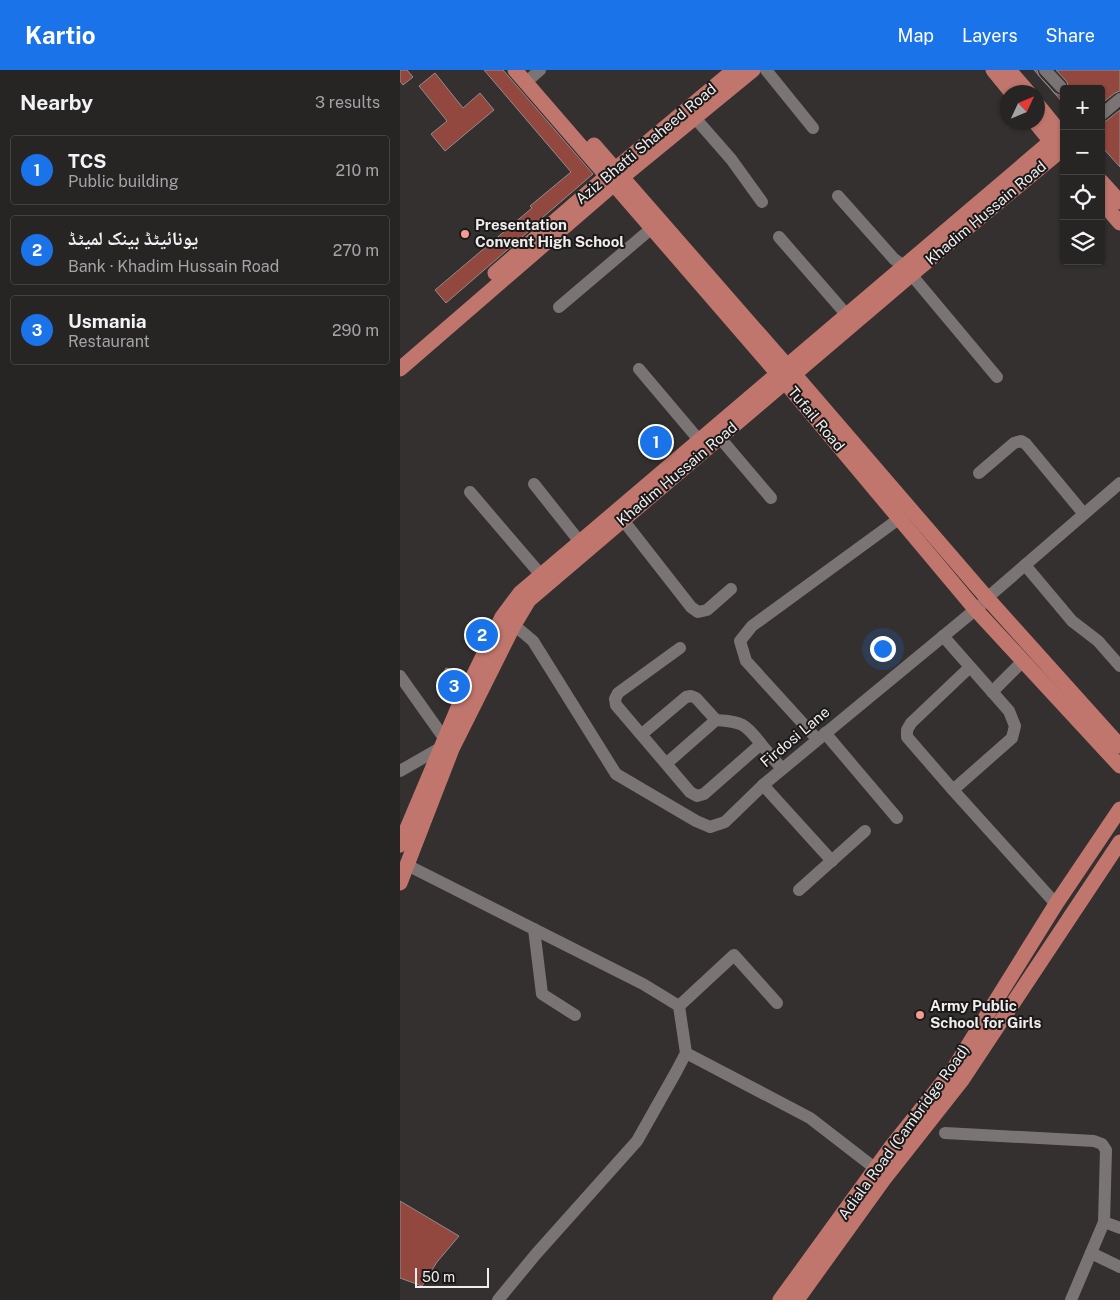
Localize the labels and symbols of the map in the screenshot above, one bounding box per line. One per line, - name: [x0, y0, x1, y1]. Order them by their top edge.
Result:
- street label: Aziz Bhatti Shaheed Road: [572, 80, 719, 207]
- north arrow: [1000, 85, 1045, 130]
- street label: Khadim Hussain Road: [922, 157, 1049, 268]
- place label: Presentation Convent High School: [475, 216, 624, 250]
- marker: Presentation Convent High School: [459, 228, 471, 240]
- street label: Tufail Road: [785, 383, 848, 454]
- street label: Khadim Hussain Road: [613, 418, 740, 529]
- pin: 1: [640, 423, 672, 461]
- pin: 2: [466, 616, 498, 654]
- your location: [870, 636, 896, 662]
- pin: 3: [438, 667, 470, 705]
- street label: Firdosi Lane: [757, 703, 833, 770]
- place label: Army Public School for Girls: [930, 997, 1041, 1031]
- marker: Army Public School for Girls: [914, 1009, 926, 1021]
- street label: Adiala Road (Cambridge Road): [834, 1041, 973, 1222]
- scale bar: [415, 1265, 489, 1288]

